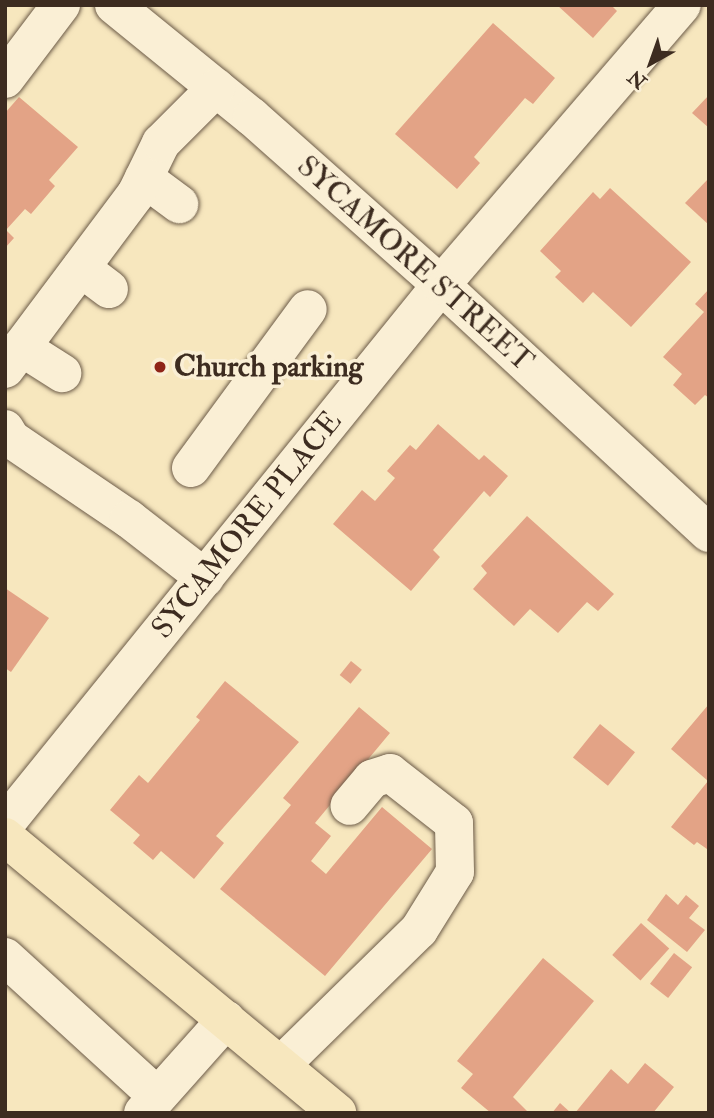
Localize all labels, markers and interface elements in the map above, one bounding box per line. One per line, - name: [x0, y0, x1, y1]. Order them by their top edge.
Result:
- north arrow: [616, 28, 686, 98]
- text: N: [623, 64, 652, 94]
- street label: SYCAMORE STREET: [289, 148, 541, 380]
- place label: Church parking: [174, 349, 363, 385]
- marker: Church parking: [152, 359, 168, 375]
- street label: SYCAMORE PLACE: [144, 404, 350, 646]

